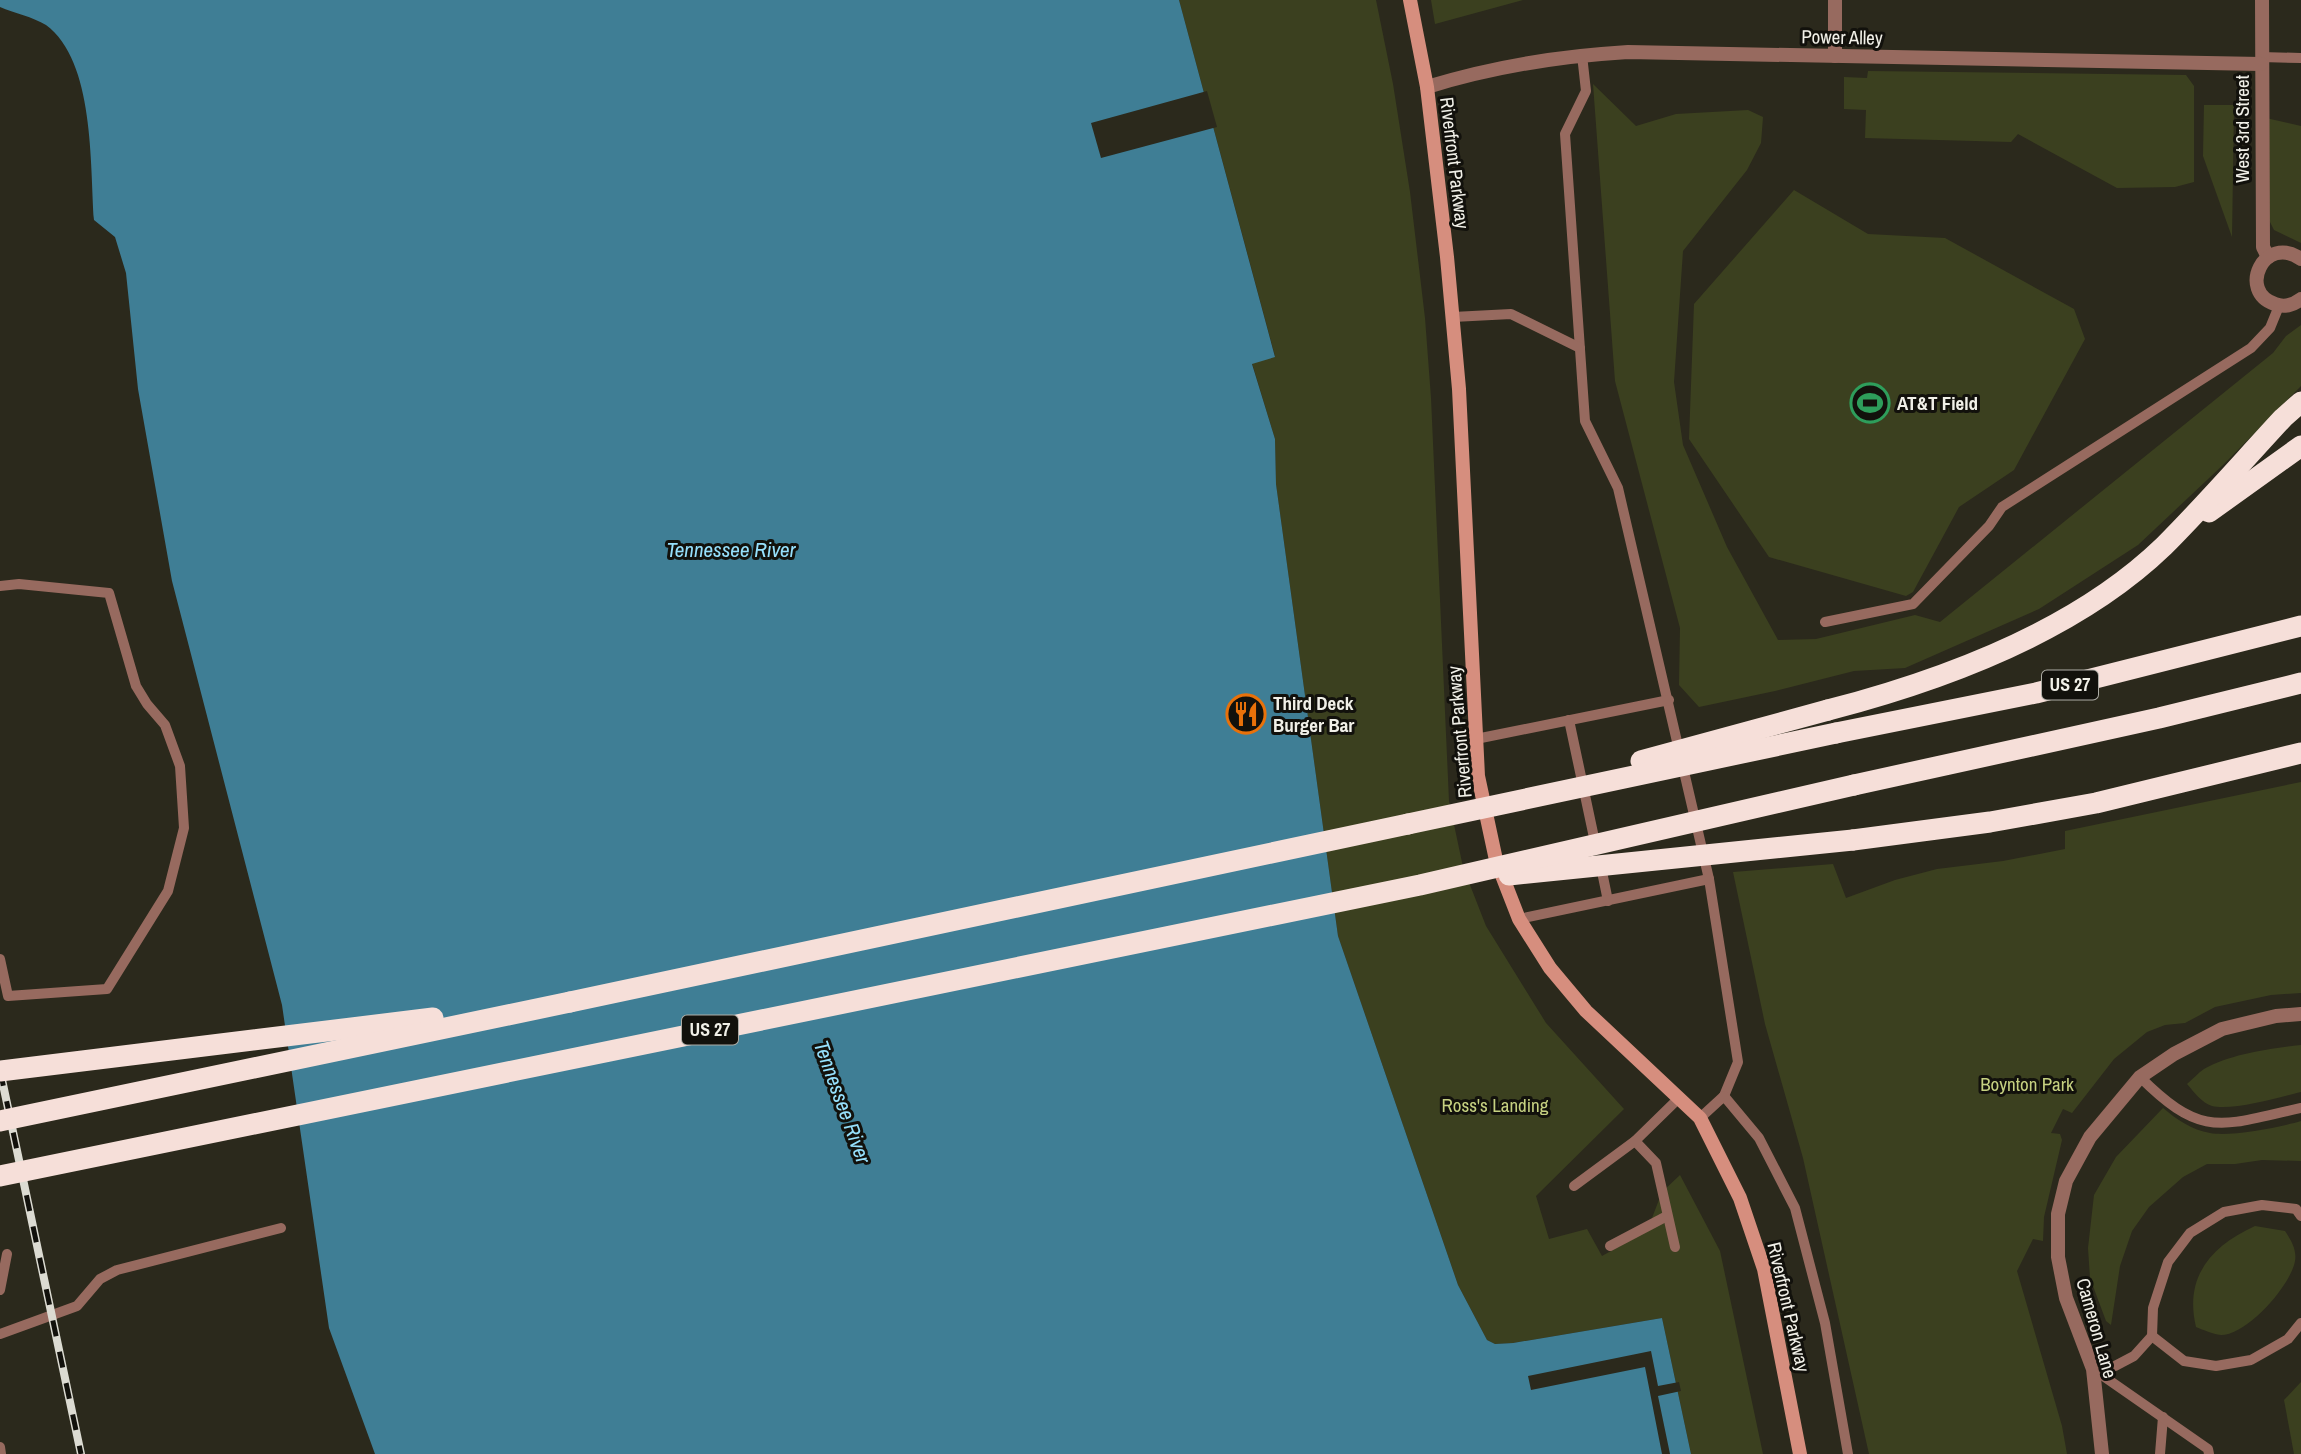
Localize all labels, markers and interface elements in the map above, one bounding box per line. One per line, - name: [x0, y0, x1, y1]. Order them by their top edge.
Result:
- street label: Power Alley: [1801, 23, 1883, 51]
- street label: West 3rd Street: [2229, 74, 2255, 183]
- street label: Riverfront Parkway: [1434, 96, 1476, 231]
- sports icon: AT&T Field: [1849, 382, 1891, 424]
- place label: AT&T Field: [1897, 390, 1978, 416]
- water label: Tennessee River: [667, 535, 797, 564]
- street label: Riverfront Parkway: [1440, 665, 1478, 799]
- road number: US 27: [2042, 670, 2098, 700]
- place label: Third Deck Burger Bar: [1273, 690, 1354, 738]
- restaurant icon: Third Deck Burger Bar: [1225, 693, 1267, 735]
- road number: US 27: [682, 1015, 738, 1044]
- water label: Tennessee River: [807, 1036, 879, 1168]
- park label: Boynton Park: [1980, 1071, 2074, 1097]
- park label: Ross's Landing: [1442, 1092, 1549, 1118]
- street label: Riverfront Parkway: [1761, 1240, 1817, 1375]
- street label: Cameron Lane: [2070, 1275, 2124, 1381]

